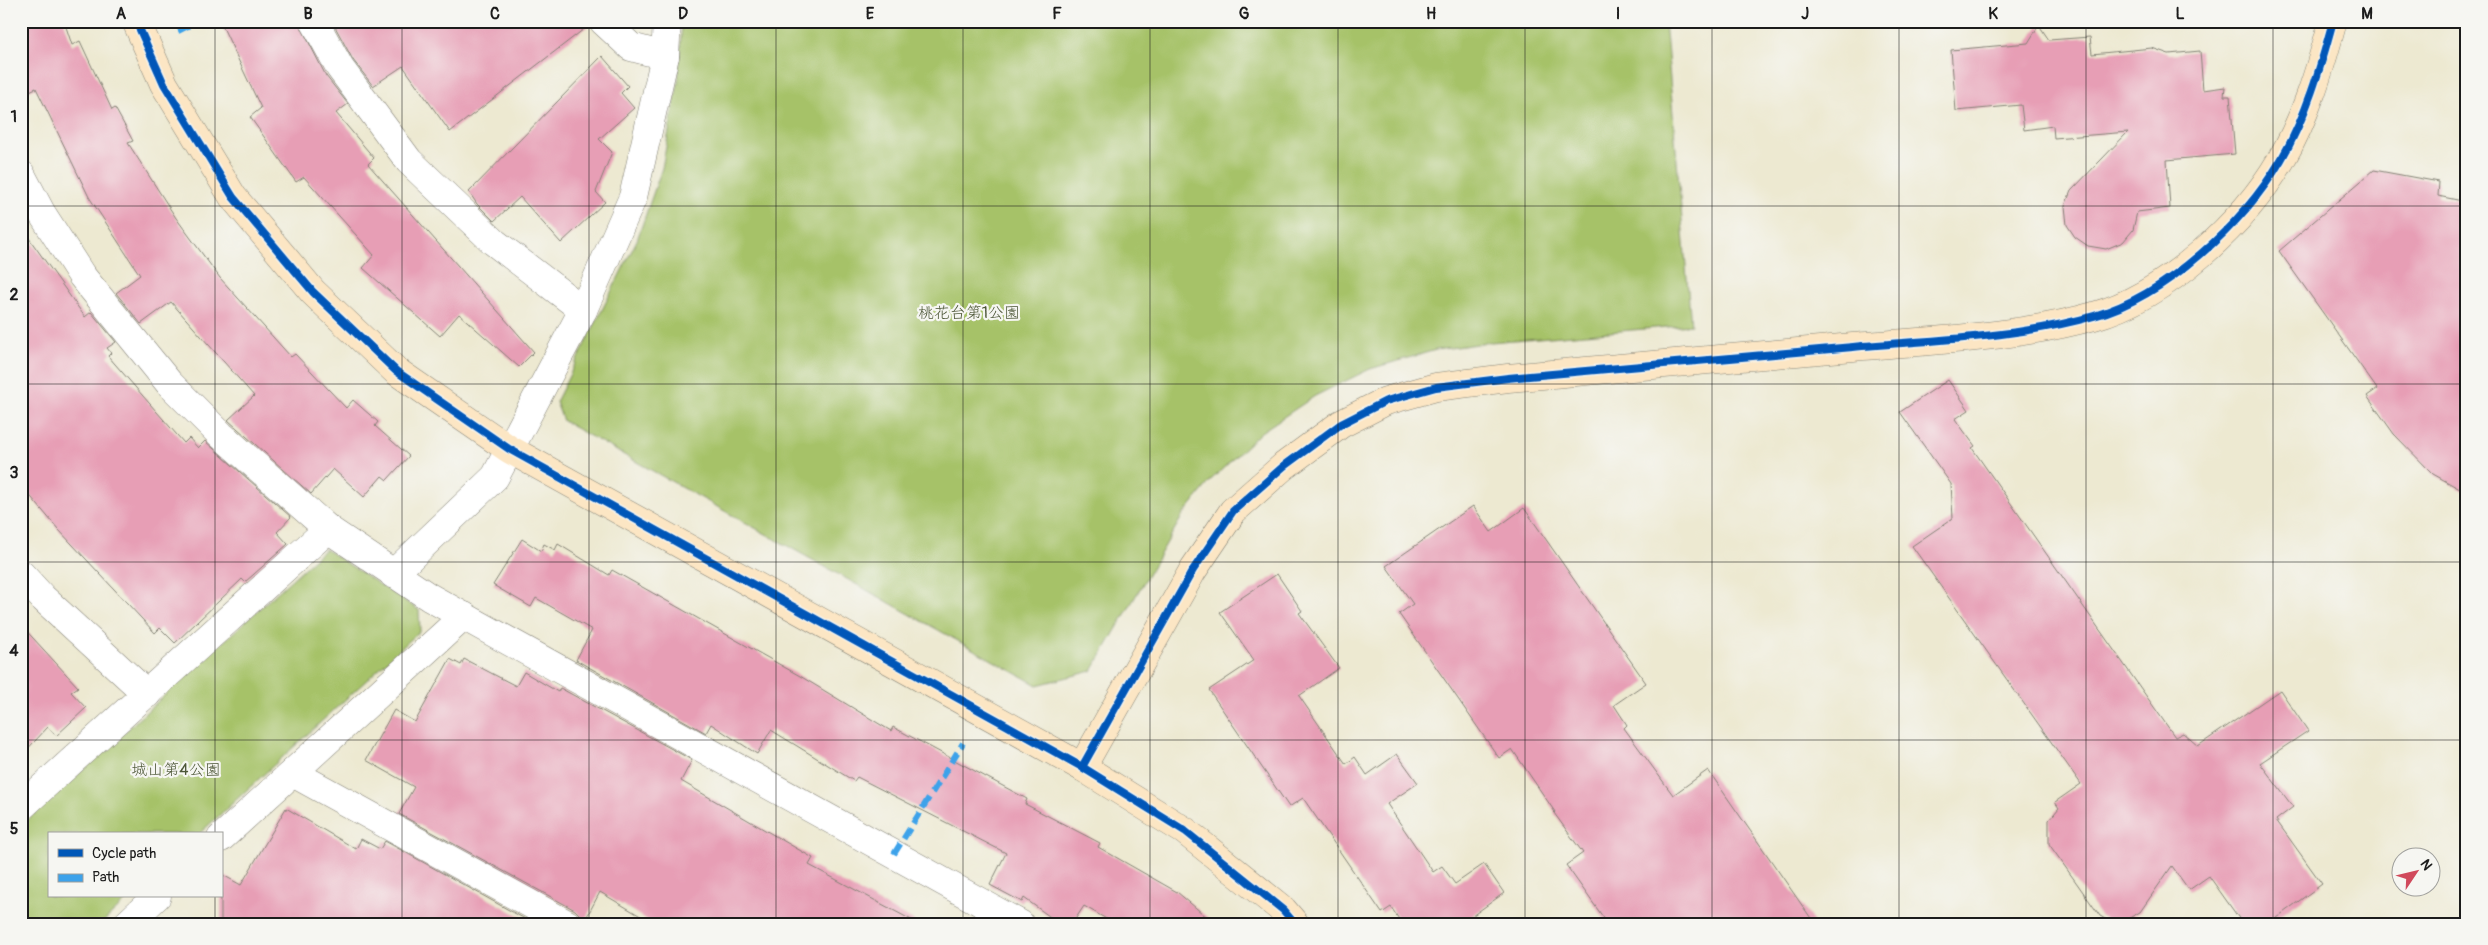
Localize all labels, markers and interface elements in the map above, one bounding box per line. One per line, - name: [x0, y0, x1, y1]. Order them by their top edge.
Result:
- text: A: [116, 4, 127, 24]
- text: B: [303, 4, 313, 24]
- text: C: [490, 4, 500, 24]
- text: D: [678, 4, 688, 24]
- text: E: [866, 4, 875, 24]
- text: F: [1052, 4, 1062, 24]
- text: G: [1239, 4, 1250, 24]
- text: H: [1426, 4, 1436, 24]
- text: I: [1616, 4, 1620, 24]
- text: J: [1801, 4, 1809, 24]
- text: K: [1988, 4, 1998, 24]
- text: L: [2175, 4, 2185, 24]
- text: M: [2361, 4, 2373, 24]
- text: 1: [11, 107, 17, 127]
- text: 2: [10, 285, 19, 305]
- park label: 桃花台第1公園: [918, 303, 1020, 323]
- text: 3: [10, 463, 19, 483]
- text: 4: [9, 641, 19, 661]
- park label: 城山第4公園: [131, 760, 221, 780]
- text: 5: [10, 819, 19, 839]
- legend: [48, 832, 222, 898]
- text: Cycle path: [92, 844, 156, 863]
- north arrow: [2390, 848, 2440, 898]
- text: N: [2417, 856, 2436, 874]
- text: Path: [92, 868, 119, 887]

